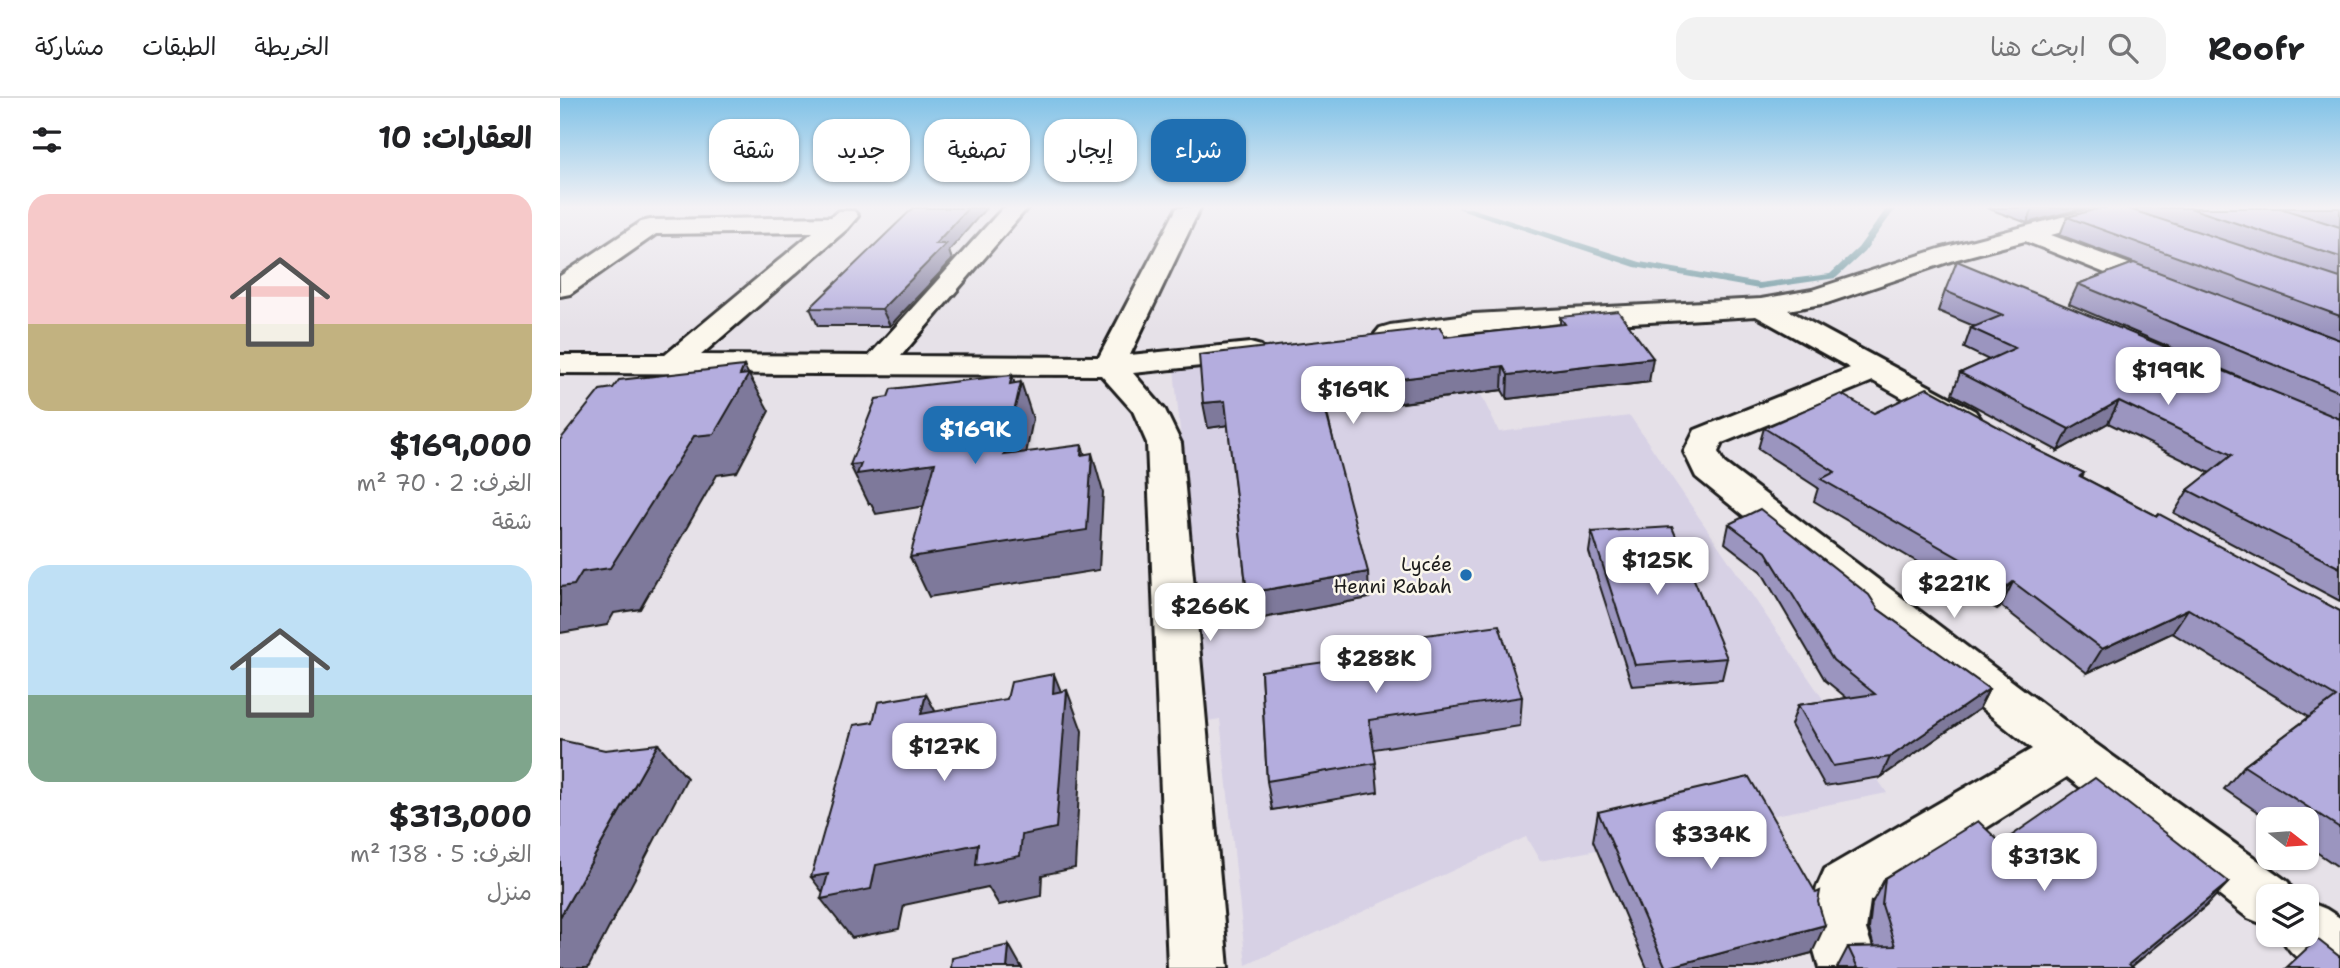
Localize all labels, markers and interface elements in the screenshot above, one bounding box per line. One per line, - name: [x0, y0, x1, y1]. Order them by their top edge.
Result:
- search box: [1676, 17, 2166, 80]
- text: Roofr: [2208, 26, 2305, 71]
- text: ابحث هنا: [1990, 29, 2086, 64]
- icon: search: [2104, 29, 2142, 67]
- text: مشاركة: [35, 31, 104, 63]
- text: الطبقات: [142, 31, 217, 63]
- text: الخريطة: [255, 31, 329, 63]
- text: العقارات: 10: [378, 117, 532, 158]
- chip: شقة: [709, 119, 799, 182]
- chip: جديد: [813, 119, 910, 182]
- chip: تصفية: [924, 119, 1030, 182]
- chip: إيجار: [1044, 119, 1137, 182]
- chip: شراء: [1151, 119, 1246, 182]
- icon: filters: [28, 121, 66, 159]
- icon: home: [217, 239, 343, 365]
- pin: $199K: [2119, 348, 2217, 407]
- text: $199K: [2132, 355, 2204, 385]
- pin: $169K: [1304, 366, 1402, 426]
- text: $169K: [1317, 374, 1389, 404]
- pin: $169K: [926, 406, 1024, 466]
- text: $169K: [939, 414, 1011, 444]
- text: $169,000: [389, 425, 532, 466]
- text: الغرف: 2 · 70 m²: [357, 468, 532, 498]
- text: شقة: [492, 506, 532, 536]
- pin: $125K: [1608, 538, 1706, 597]
- text: $125K: [1622, 545, 1692, 575]
- place label: Lycée Henni Rabah: [1334, 552, 1452, 599]
- pin: $221K: [1905, 560, 2003, 620]
- marker: Lycée Henni Rabah: [1458, 567, 1474, 583]
- text: $221K: [1918, 568, 1990, 598]
- pin: $266K: [1161, 584, 1259, 643]
- text: $266K: [1170, 591, 1250, 621]
- icon: home: [217, 610, 343, 736]
- pin: $288K: [1327, 636, 1425, 695]
- text: $288K: [1336, 643, 1416, 673]
- pin: $127K: [895, 724, 993, 783]
- text: $127K: [908, 731, 980, 761]
- text: $313,000: [389, 796, 532, 837]
- north arrow: [2256, 807, 2319, 870]
- map controls: [2256, 807, 2319, 947]
- pin: $334K: [1662, 812, 1760, 871]
- text: $334K: [1672, 819, 1750, 849]
- pin: $313K: [1995, 834, 2093, 893]
- text: الغرف: 5 · 138 m²: [350, 839, 532, 869]
- text: $313K: [2008, 841, 2080, 871]
- text: منزل: [487, 877, 532, 907]
- button: layers: [2256, 884, 2319, 947]

